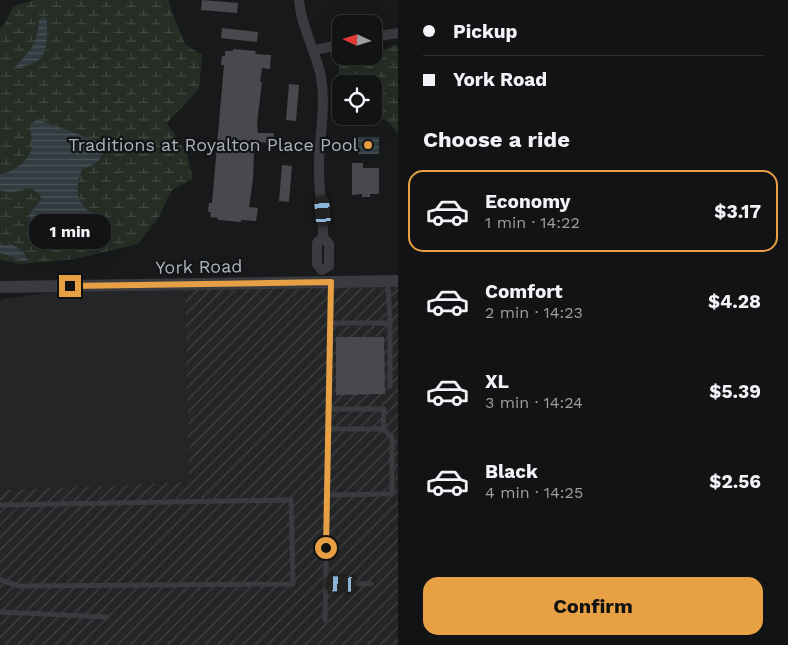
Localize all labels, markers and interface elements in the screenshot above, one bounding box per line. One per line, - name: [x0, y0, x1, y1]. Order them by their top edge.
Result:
- north arrow: [332, 15, 382, 65]
- map controls: [332, 15, 382, 125]
- text: Pickup: [453, 20, 517, 43]
- text: York Road: [453, 68, 547, 91]
- button: locate: [332, 75, 382, 125]
- text: Choose a ride: [423, 127, 570, 152]
- place label: Traditions at Royalton Place Pool: [68, 134, 358, 155]
- marker: Traditions at Royalton Place Pool: [362, 139, 374, 151]
- icon: car: [425, 189, 470, 234]
- text: Economy: [485, 190, 570, 213]
- car: [314, 195, 331, 227]
- text: $3.17: [714, 200, 761, 223]
- text: 1 min · 14:22: [485, 213, 580, 232]
- callout: 1 min: [29, 214, 111, 248]
- text: 1 min: [49, 222, 91, 241]
- street label: York Road: [155, 255, 243, 278]
- route end: [59, 275, 81, 297]
- icon: car: [425, 279, 470, 324]
- text: Comfort: [485, 280, 563, 303]
- text: $4.28: [708, 290, 761, 313]
- text: 2 min · 14:23: [485, 303, 583, 322]
- icon: car: [425, 369, 470, 414]
- text: XL: [485, 370, 509, 393]
- text: $5.39: [709, 380, 761, 403]
- text: 3 min · 14:24: [485, 393, 583, 412]
- icon: car: [425, 459, 470, 504]
- text: Black: [485, 460, 538, 483]
- text: $2.56: [709, 470, 761, 493]
- text: 4 min · 14:25: [485, 483, 583, 502]
- route start: [315, 537, 337, 559]
- car: [325, 576, 356, 592]
- button: Confirm: [423, 577, 763, 635]

